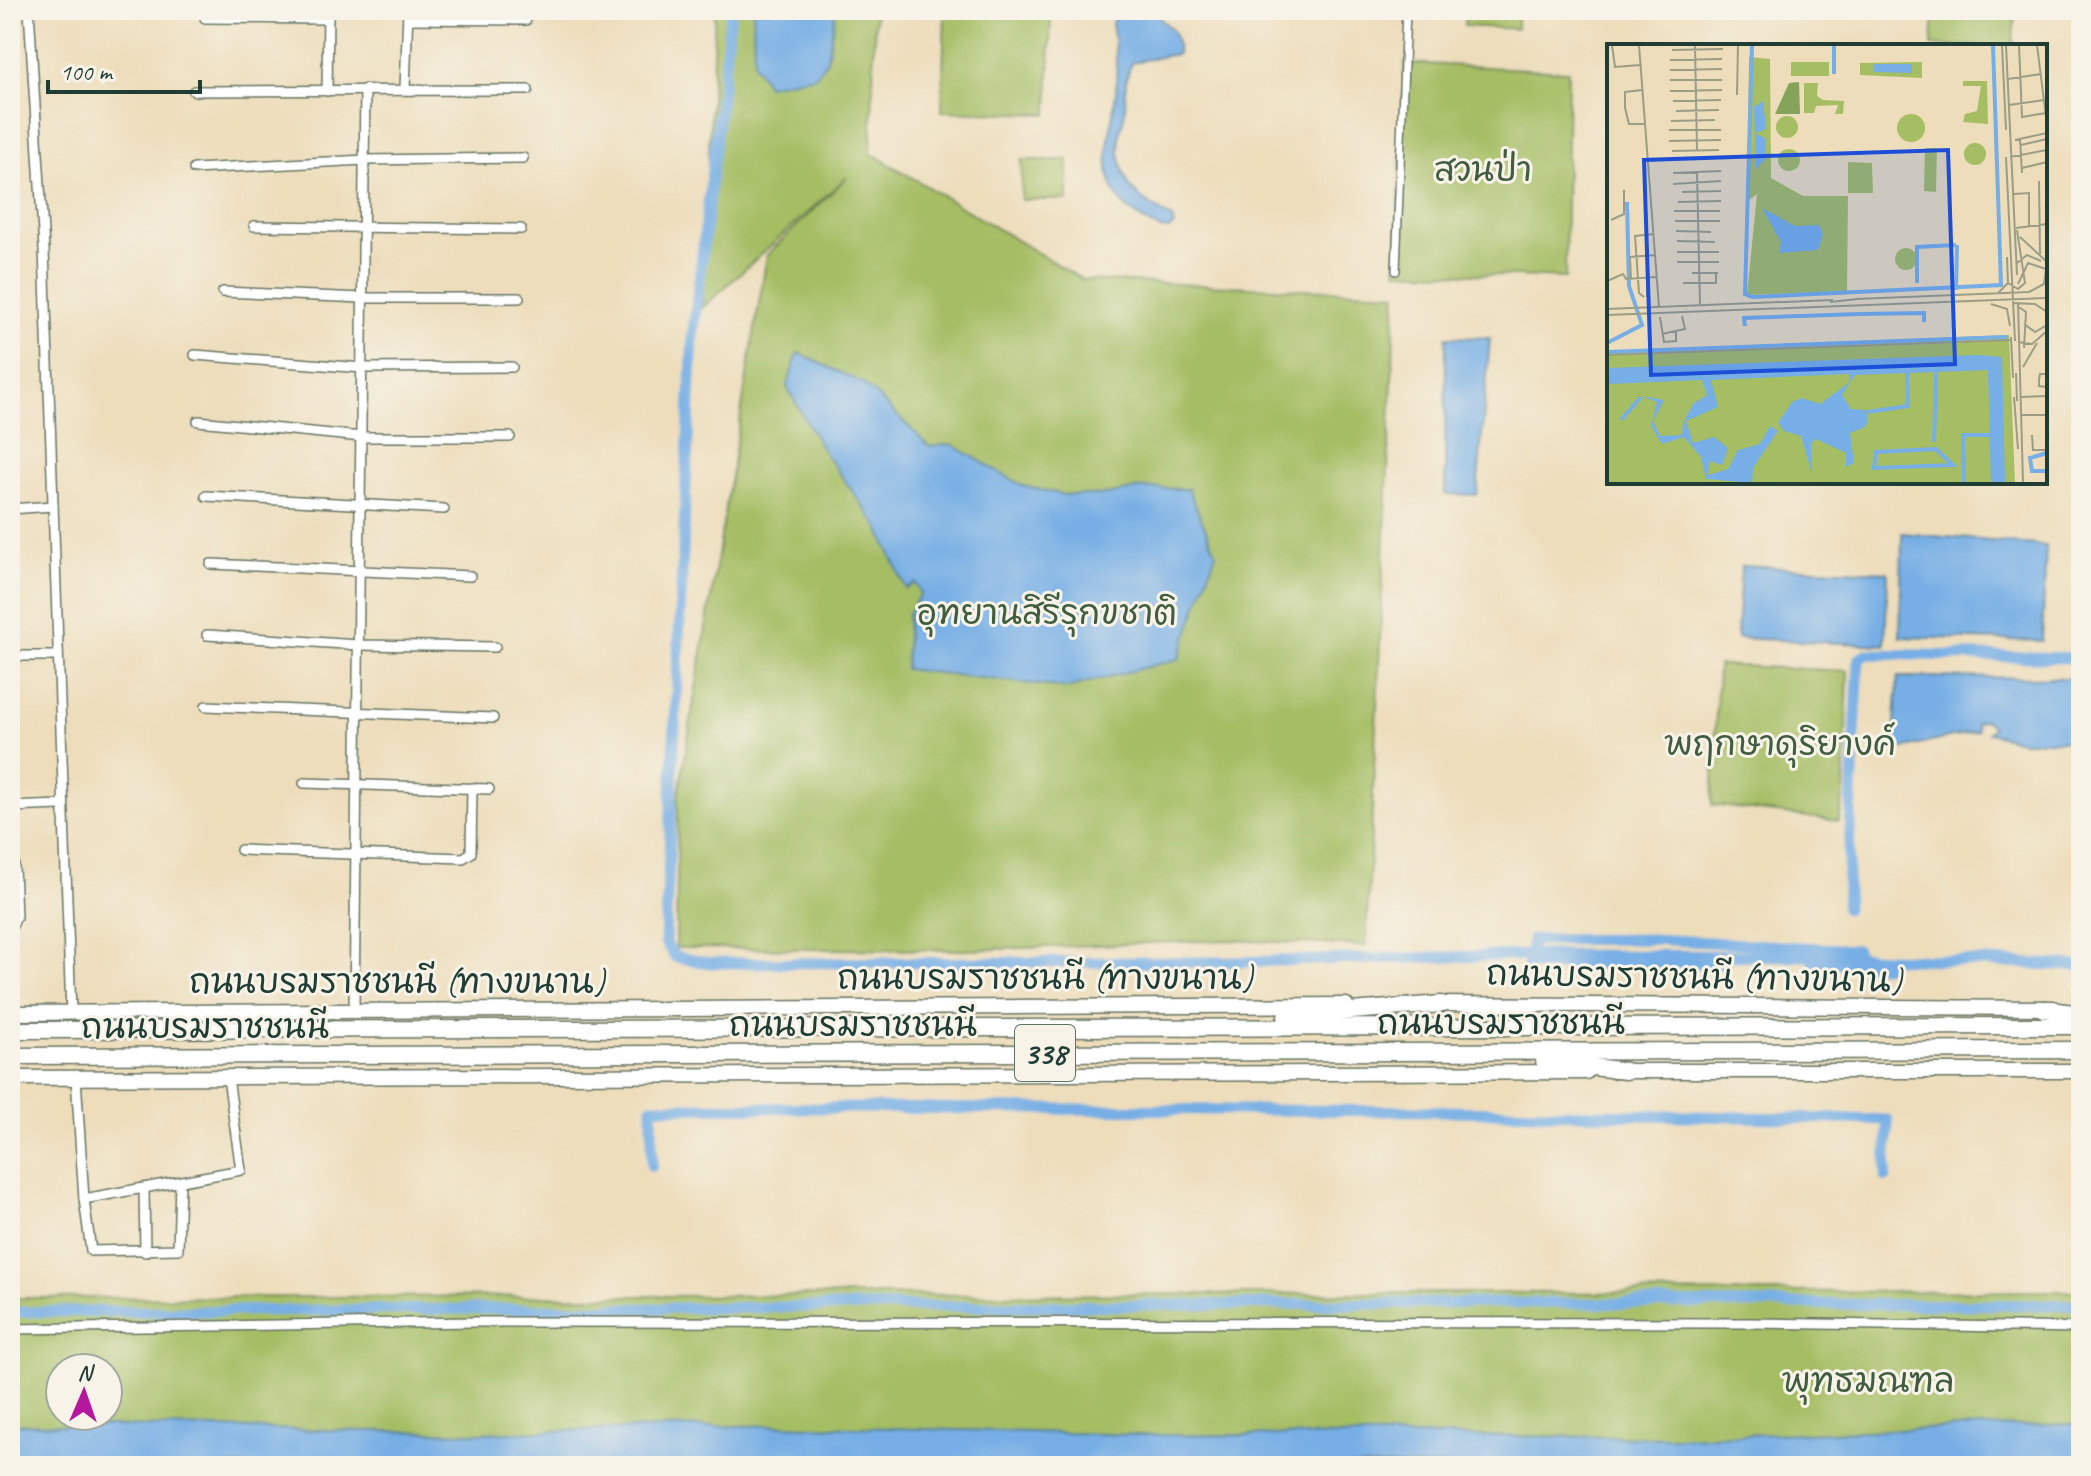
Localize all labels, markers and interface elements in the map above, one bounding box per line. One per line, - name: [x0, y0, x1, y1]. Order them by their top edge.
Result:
- scale bar: [48, 44, 200, 94]
- inset map: [1607, 44, 2047, 484]
- text: 100 m: [60, 57, 114, 87]
- park label: สวนป่า: [1434, 148, 1532, 191]
- park label: อุทยานสิรีรุกขชาติ: [917, 591, 1177, 637]
- park label: พฤกษาดุริยางค์: [1664, 722, 1896, 768]
- street label: ถนนบรมราชชนนี (ทางขนาน): [1486, 951, 1904, 1002]
- street label: ถนนบรมราชชนนี (ทางขนาน): [837, 956, 1255, 999]
- street label: ถนนบรมราชชนนี (ทางขนาน): [189, 960, 607, 1003]
- street label: ถนนบรมราชชนนี: [1377, 1001, 1625, 1044]
- street label: ถนนบรมราชชนนี: [729, 1003, 977, 1046]
- street label: ถนนบรมราชชนนี: [81, 1005, 329, 1048]
- road number: 338: [1015, 1025, 1075, 1081]
- north arrow: [44, 1352, 124, 1432]
- text: N: [77, 1359, 95, 1387]
- park label: พุทธมณฑล: [1782, 1359, 1954, 1405]

